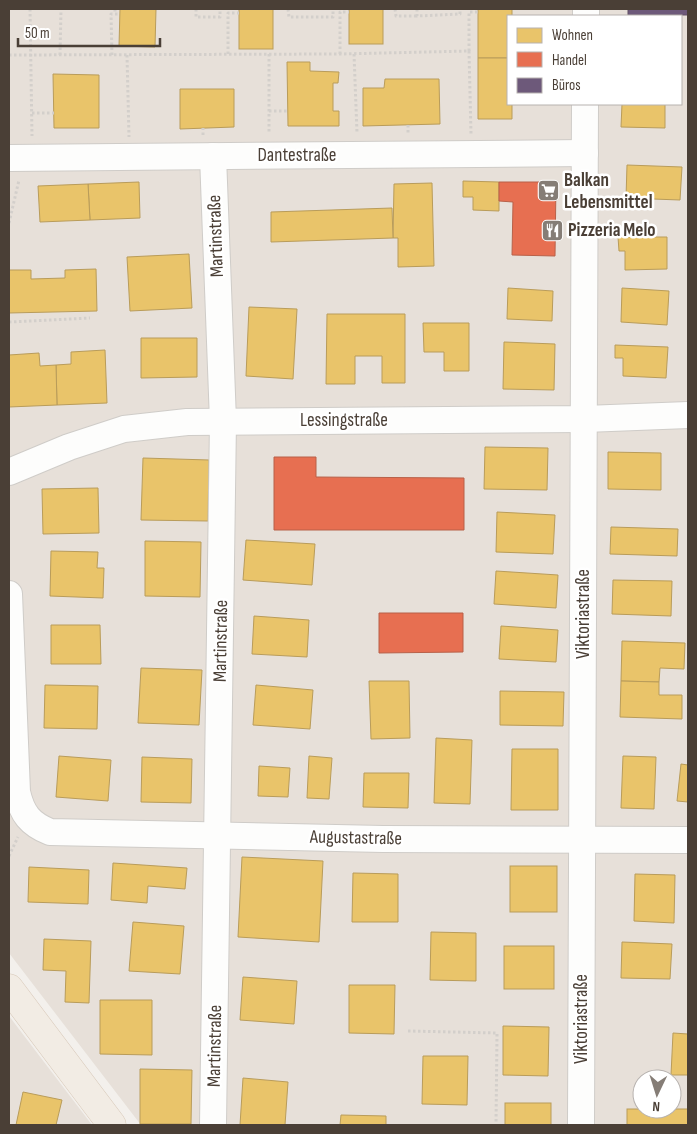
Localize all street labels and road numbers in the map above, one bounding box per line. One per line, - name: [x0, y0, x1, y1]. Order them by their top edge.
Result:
- street label: Dantestraße: [258, 144, 336, 167]
- street label: Martinstraße: [203, 194, 229, 278]
- street label: Lessingstraße: [300, 409, 388, 432]
- street label: Viktoriastraße: [572, 569, 595, 659]
- street label: Martinstraße: [209, 600, 233, 682]
- street label: Augustastraße: [309, 826, 402, 850]
- street label: Viktoriastraße: [570, 974, 593, 1064]
- street label: Martinstraße: [203, 1005, 227, 1087]

